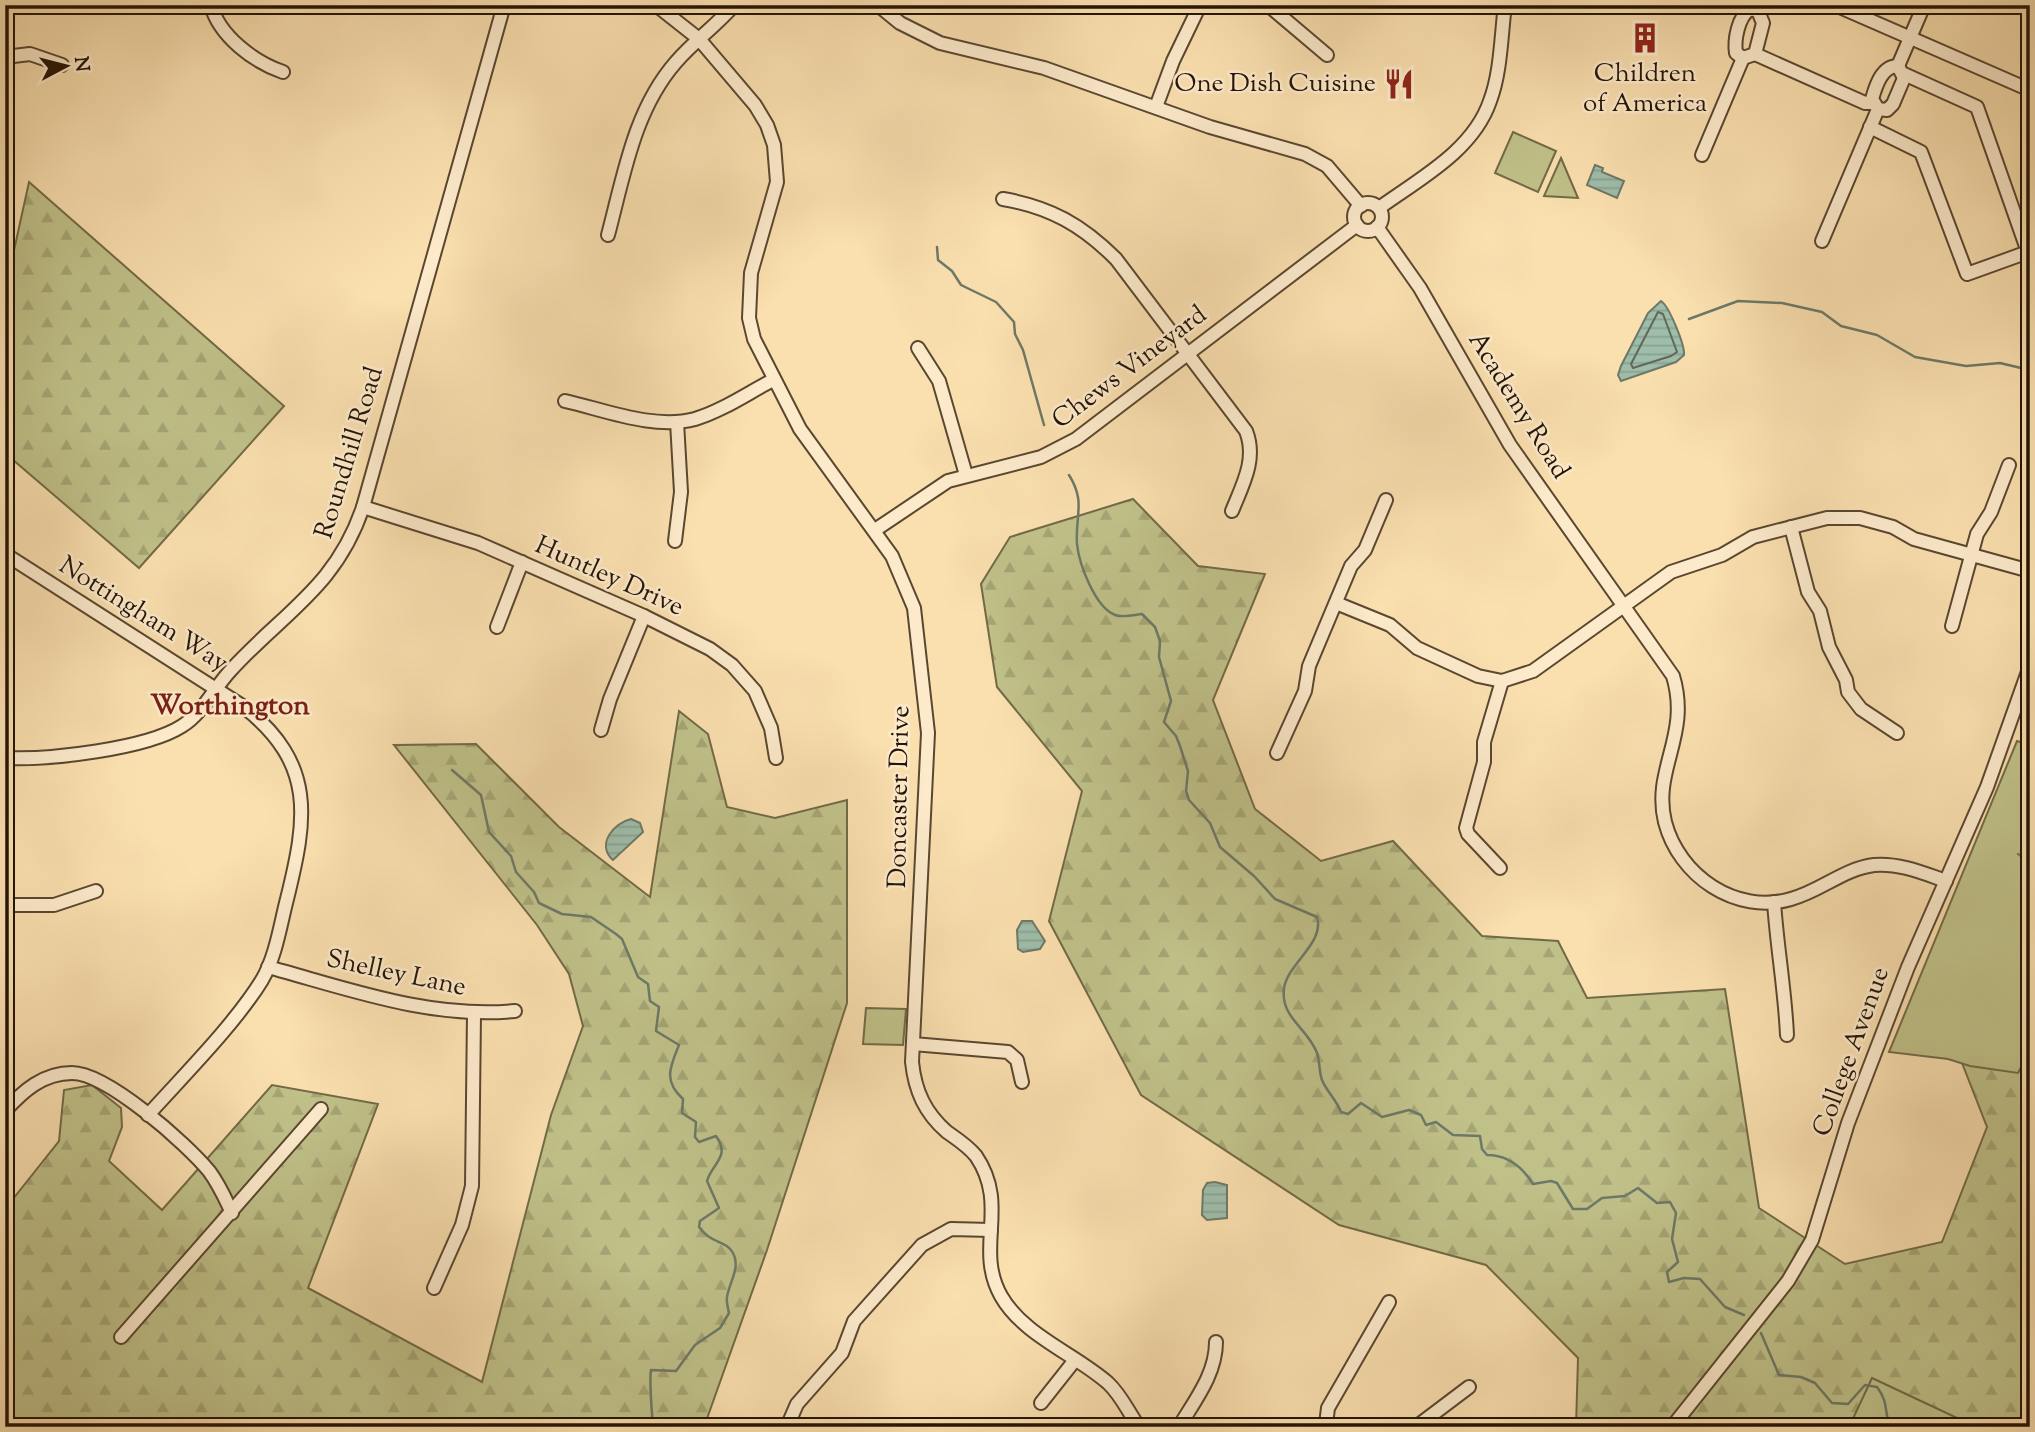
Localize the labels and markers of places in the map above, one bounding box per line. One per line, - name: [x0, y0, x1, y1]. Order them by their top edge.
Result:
- building icon: Children of America: [1628, 21, 1662, 55]
- place label: Children of America: [1583, 56, 1707, 123]
- place label: One Dish Cuisine: [1174, 66, 1376, 103]
- restaurant icon: One Dish Cuisine: [1382, 67, 1416, 101]

